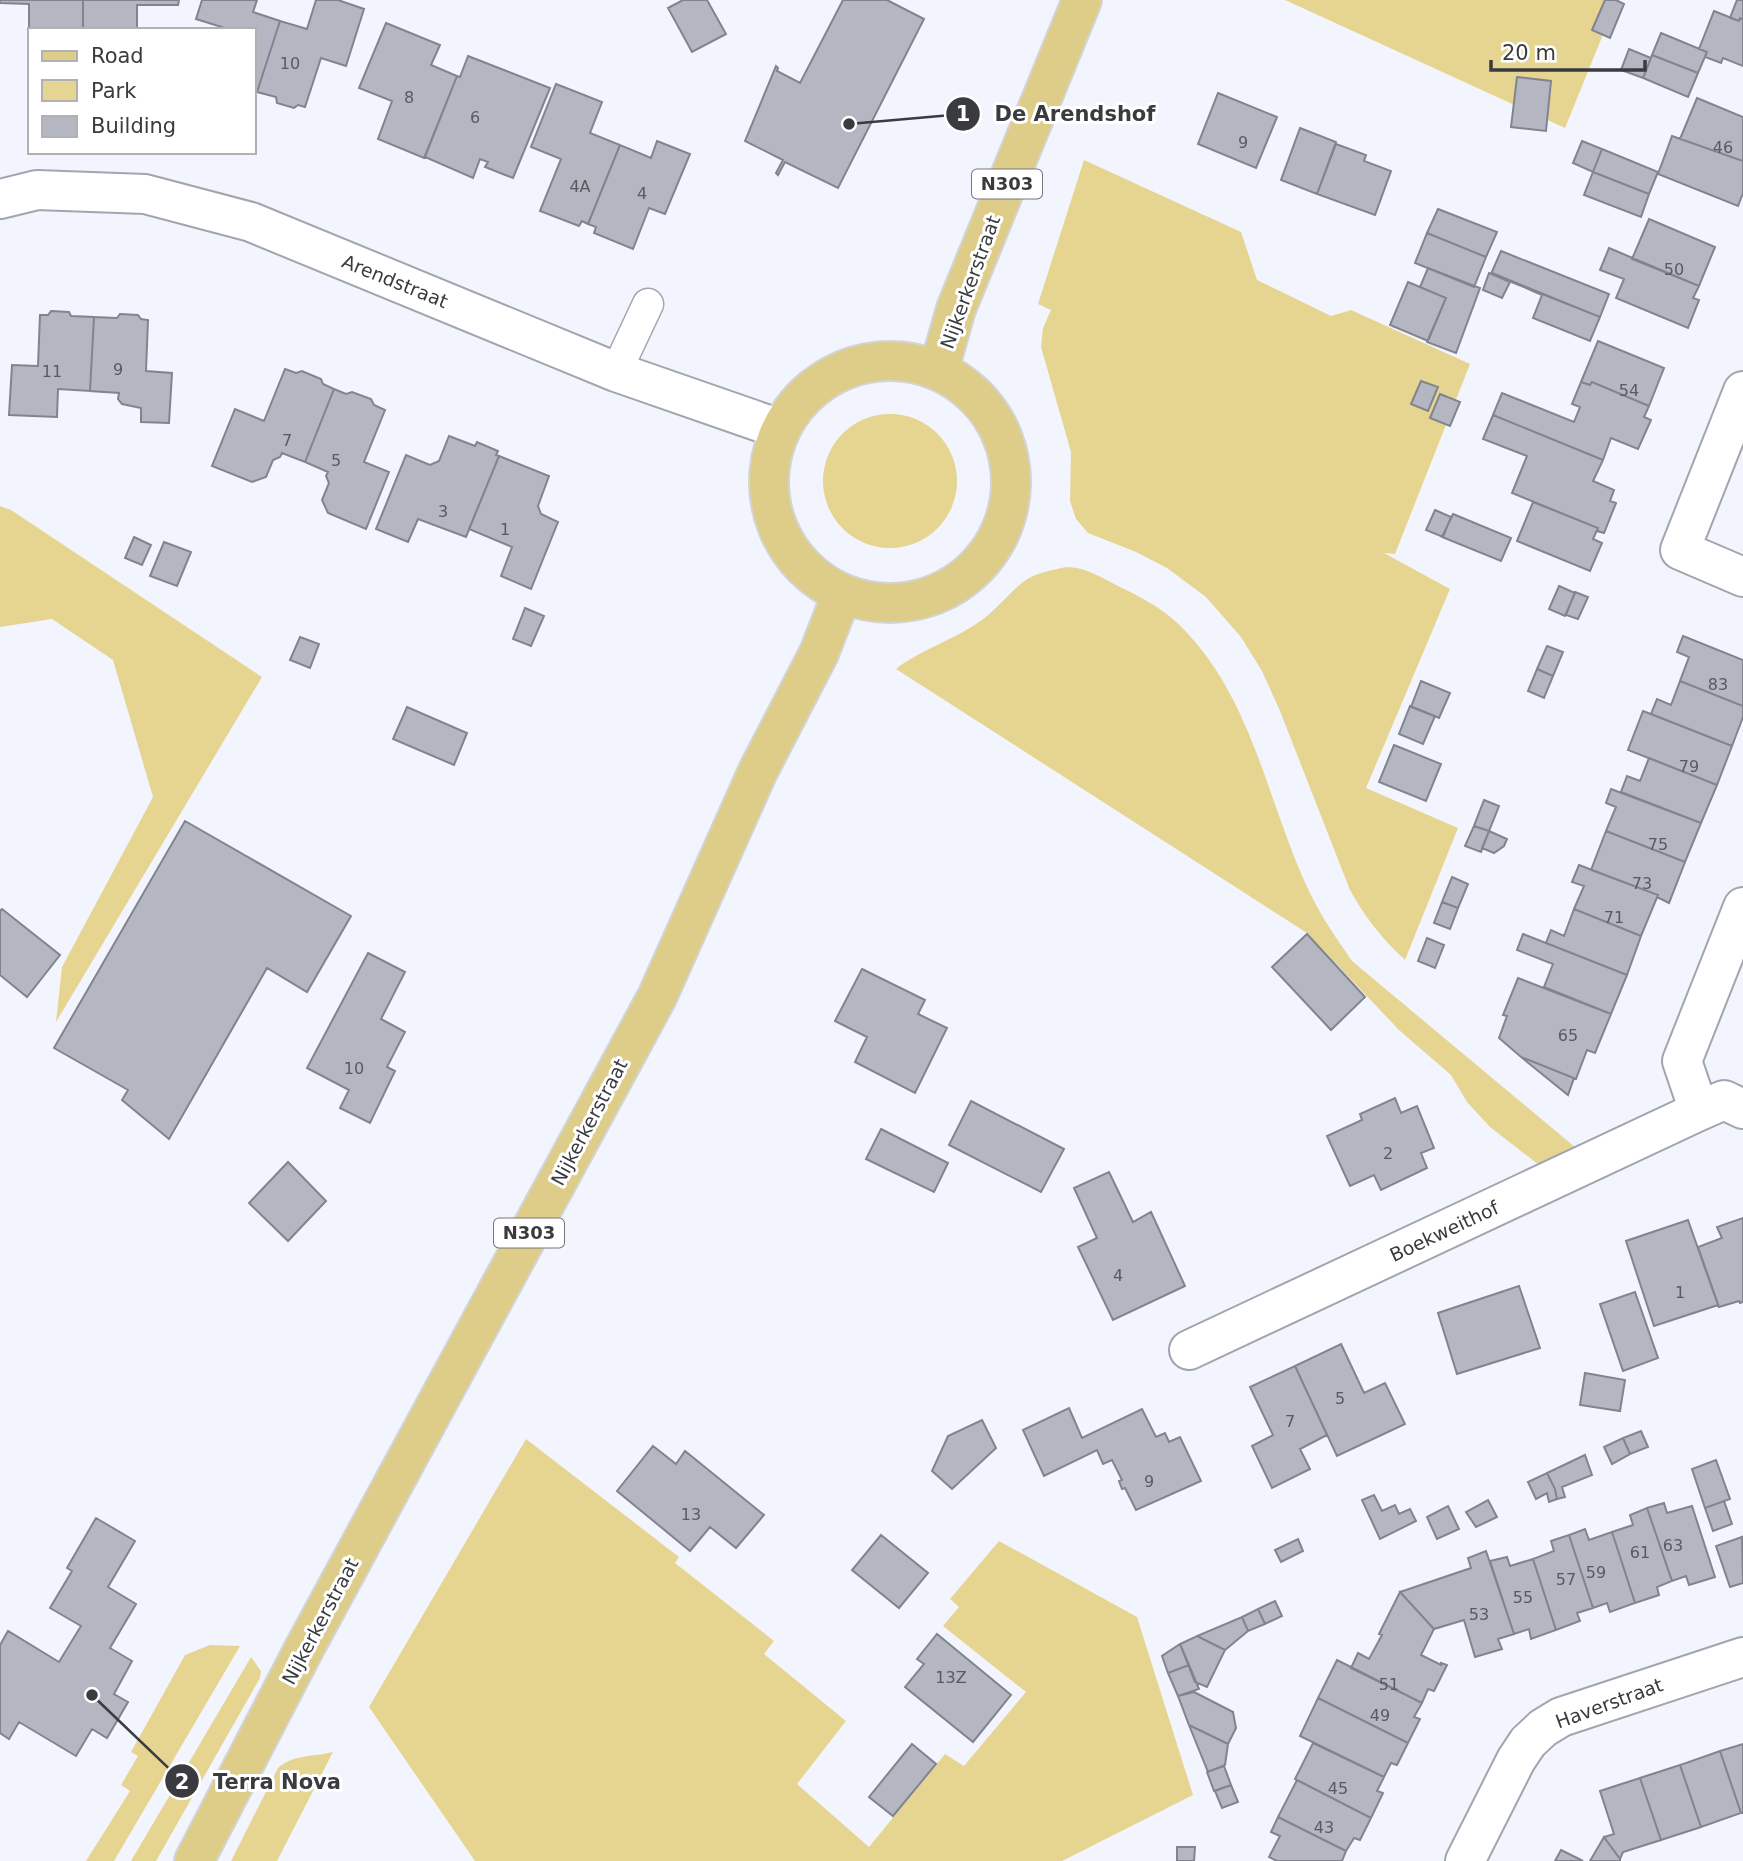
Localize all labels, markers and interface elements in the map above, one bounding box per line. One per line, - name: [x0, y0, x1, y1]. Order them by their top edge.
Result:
- legend: [28, 28, 256, 154]
- scale bar: [1491, 28, 1645, 72]
- text: 20 m: [1502, 41, 1556, 65]
- text: Road: [91, 44, 144, 68]
- house number: 10: [280, 54, 300, 73]
- text: Park: [91, 79, 137, 103]
- house number: 8: [404, 88, 414, 107]
- callout: De Arendshof: [945, 93, 1169, 135]
- text: 1: [956, 102, 970, 126]
- text: De Arendshof: [995, 102, 1156, 126]
- house number: 6: [470, 108, 480, 127]
- text: Building: [91, 114, 176, 138]
- house number: 9: [1238, 133, 1248, 152]
- house number: 46: [1713, 138, 1733, 157]
- road number: N303: [972, 169, 1042, 198]
- house number: 4A: [569, 177, 591, 196]
- house number: 4: [637, 184, 647, 203]
- street label: Nijkerkerstraat: [936, 212, 1004, 352]
- street label: Arendstraat: [339, 250, 451, 312]
- house number: 50: [1664, 260, 1684, 279]
- house number: 9: [113, 360, 123, 379]
- house number: 11: [42, 362, 62, 381]
- house number: 54: [1619, 381, 1639, 400]
- house number: 7: [282, 431, 292, 450]
- house number: 5: [331, 451, 341, 470]
- house number: 3: [438, 502, 448, 521]
- house number: 1: [500, 520, 510, 539]
- house number: 83: [1708, 675, 1728, 694]
- house number: 79: [1679, 757, 1699, 776]
- house number: 75: [1648, 835, 1668, 854]
- house number: 73: [1632, 874, 1652, 893]
- house number: 71: [1604, 908, 1624, 927]
- house number: 65: [1558, 1026, 1578, 1045]
- street label: Nijkerkerstraat: [546, 1055, 632, 1189]
- house number: 10: [344, 1059, 364, 1078]
- house number: 2: [1383, 1144, 1393, 1163]
- street label: Boekweithof: [1386, 1196, 1503, 1266]
- road number: N303: [494, 1218, 564, 1248]
- house number: 4: [1113, 1266, 1123, 1285]
- house number: 1: [1675, 1283, 1685, 1302]
- house number: 5: [1335, 1389, 1345, 1408]
- house number: 7: [1285, 1412, 1295, 1431]
- house number: 9: [1144, 1472, 1154, 1491]
- house number: 13: [681, 1505, 701, 1524]
- house number: 63: [1663, 1536, 1683, 1555]
- house number: 61: [1630, 1543, 1650, 1562]
- street label: Nijkerkerstraat: [277, 1554, 363, 1688]
- house number: 59: [1586, 1563, 1606, 1582]
- house number: 57: [1556, 1570, 1576, 1589]
- house number: 55: [1513, 1588, 1533, 1607]
- house number: 53: [1469, 1605, 1489, 1624]
- house number: 13Z: [935, 1668, 967, 1687]
- street label: Haverstraat: [1552, 1673, 1666, 1733]
- house number: 51: [1379, 1675, 1399, 1694]
- house number: 49: [1370, 1706, 1390, 1725]
- callout: Terra Nova: [164, 1760, 355, 1802]
- text: 2: [175, 1770, 189, 1794]
- text: Terra Nova: [213, 1770, 341, 1794]
- house number: 45: [1328, 1779, 1348, 1798]
- house number: 43: [1314, 1818, 1334, 1837]

